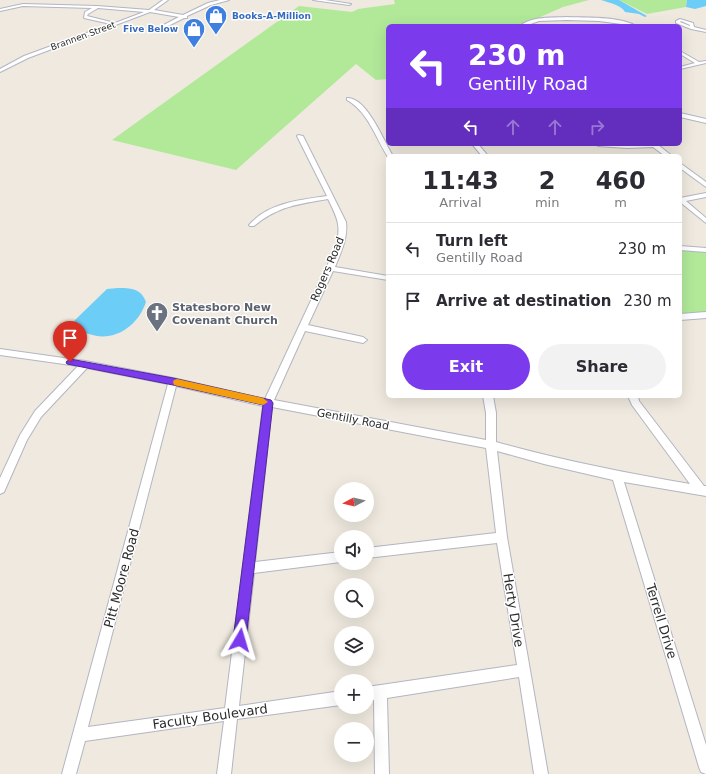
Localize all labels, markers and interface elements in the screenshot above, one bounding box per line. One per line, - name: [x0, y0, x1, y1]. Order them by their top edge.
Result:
- shop icon: Books-A-Million: [203, 3, 229, 36]
- place label: Books-A-Million: [232, 11, 311, 21]
- shop icon: Five Below: [181, 16, 207, 49]
- street label: Brannen Street: [49, 19, 117, 52]
- place label: Five Below: [123, 24, 178, 34]
- text: 230 m: [468, 39, 565, 72]
- icon: left: [402, 40, 454, 92]
- text: Gentilly Road: [468, 73, 588, 94]
- icon: left: [460, 116, 482, 138]
- icon: ahead: [502, 116, 524, 138]
- icon: ahead: [544, 116, 566, 138]
- icon: right: [586, 116, 608, 138]
- text: 11:43: [422, 167, 499, 195]
- text: 2: [539, 167, 555, 195]
- text: 460: [596, 167, 646, 195]
- text: Arrival: [439, 195, 482, 210]
- text: min: [535, 195, 559, 210]
- text: m: [614, 195, 627, 210]
- text: Turn left: [436, 232, 508, 250]
- street label: Rogers Road: [308, 235, 347, 303]
- icon: left: [402, 238, 424, 260]
- text: 230 m: [618, 240, 666, 258]
- text: Gentilly Road: [436, 250, 523, 265]
- icon: arrive: [402, 290, 424, 312]
- text: Arrive at destination: [436, 292, 611, 310]
- text: 230 m: [623, 292, 672, 310]
- church icon: Statesboro New Covenant Church: [144, 300, 170, 333]
- place label: Statesboro New Covenant Church: [172, 301, 278, 327]
- pin: [53, 321, 87, 362]
- icon: arrive: [59, 327, 81, 349]
- button: Exit: [402, 344, 530, 390]
- button: Share: [538, 344, 666, 390]
- street label: Gentilly Road: [316, 406, 390, 433]
- north arrow: [334, 482, 374, 522]
- map controls: [334, 482, 374, 762]
- street label: Pitt Moore Road: [101, 527, 142, 630]
- button: sound: [334, 530, 374, 570]
- street label: Herty Drive: [500, 572, 527, 648]
- button: search: [334, 578, 374, 618]
- street label: Terrell Drive: [643, 581, 680, 661]
- position arrow: [219, 619, 261, 661]
- button: layers: [334, 626, 374, 666]
- button: +: [334, 674, 374, 714]
- street label: Faculty Boulevard: [152, 701, 269, 732]
- button: −: [334, 722, 374, 762]

